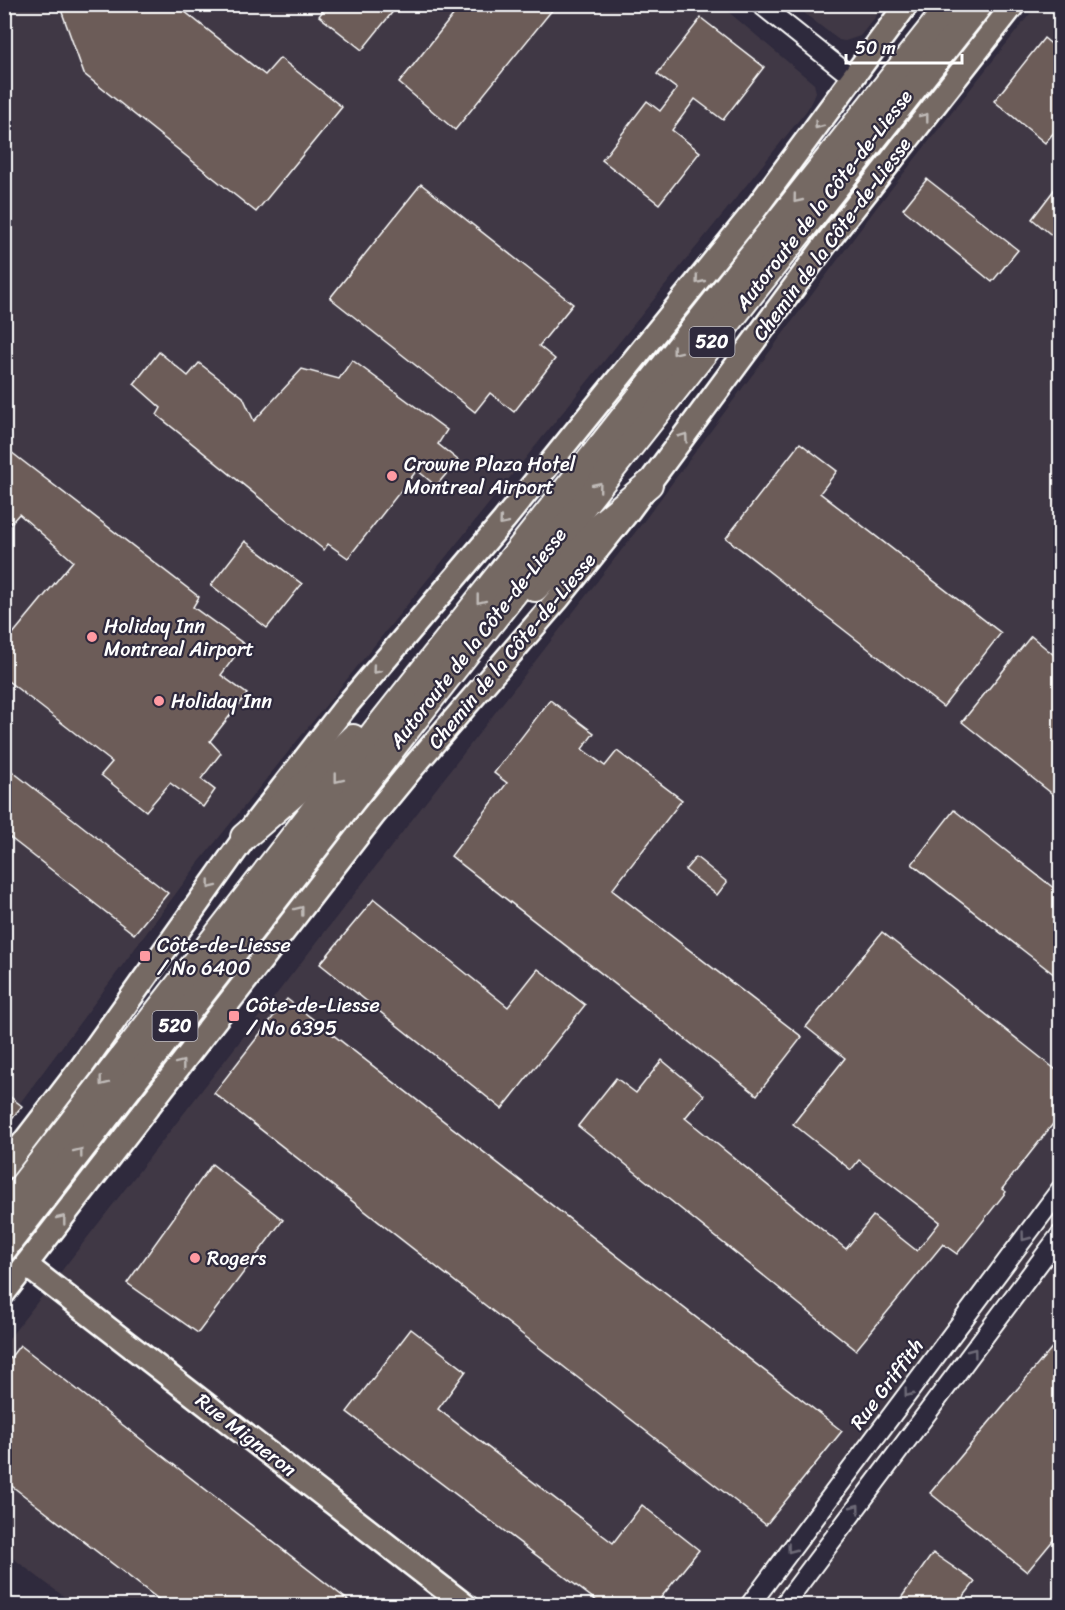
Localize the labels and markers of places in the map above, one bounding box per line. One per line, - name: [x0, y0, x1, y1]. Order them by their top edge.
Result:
- place label: Crowne Plaza Hotel Montreal Airport: [404, 447, 577, 505]
- marker: Crowne Plaza Hotel Montreal Airport: [385, 469, 399, 483]
- place label: Holiday Inn Montreal Airport: [104, 609, 254, 667]
- marker: Holiday Inn Montreal Airport: [85, 630, 99, 644]
- place label: Holiday Inn: [171, 684, 272, 719]
- marker: Holiday Inn: [152, 694, 166, 708]
- place label: Côte-de-Liesse / No 6400: [157, 928, 291, 986]
- marker: Côte-de-Liesse / No 6400: [138, 949, 152, 963]
- place label: Côte-de-Liesse / No 6395: [246, 988, 380, 1046]
- marker: Côte-de-Liesse / No 6395: [227, 1009, 241, 1023]
- place label: Rogers: [207, 1241, 267, 1276]
- marker: Rogers: [188, 1251, 202, 1265]

